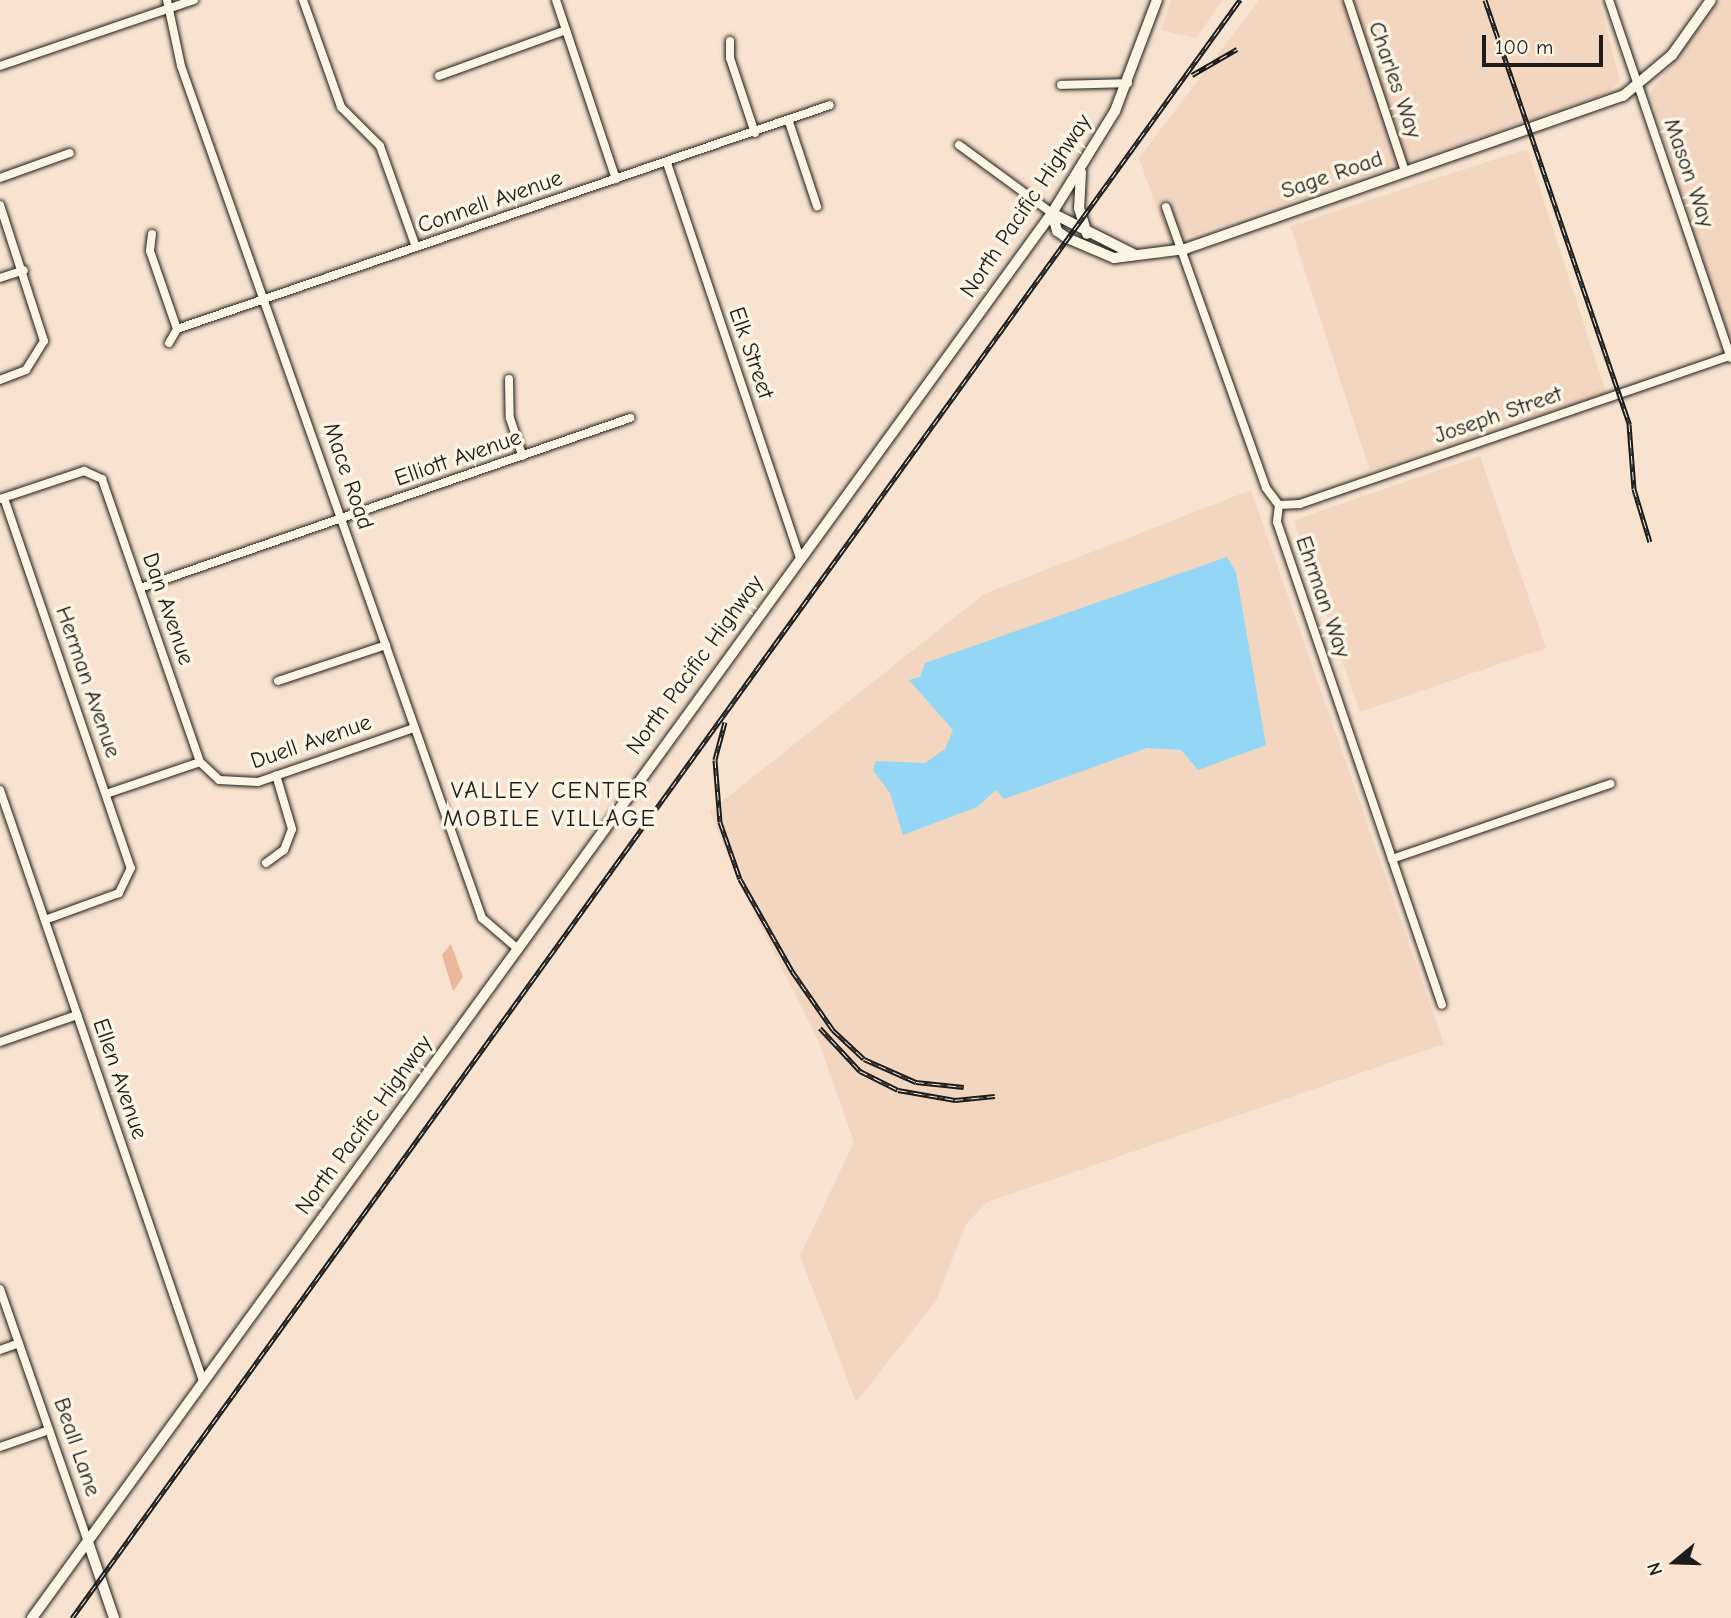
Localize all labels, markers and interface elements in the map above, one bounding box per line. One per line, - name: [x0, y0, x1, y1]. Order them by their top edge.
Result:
- street label: Charles Way: [1362, 18, 1428, 142]
- scale bar: [1486, 21, 1607, 65]
- text: 100 m: [1495, 35, 1553, 59]
- street label: North Pacific Highway: [954, 109, 1098, 303]
- street label: Mason Way: [1657, 115, 1721, 231]
- street label: Sage Road: [1278, 145, 1386, 205]
- street label: Connell Avenue: [414, 164, 566, 240]
- street label: Elk Street: [722, 303, 780, 403]
- street label: Joseph Street: [1430, 380, 1566, 450]
- street label: Mace Road: [317, 419, 379, 533]
- street label: Elliott Avenue: [391, 423, 525, 493]
- street label: Ehrman Way: [1289, 532, 1357, 662]
- street label: Dan Avenue: [136, 549, 200, 669]
- street label: North Pacific Highway: [621, 570, 769, 760]
- street label: Herman Avenue: [49, 603, 127, 761]
- street label: Duell Avenue: [247, 709, 375, 775]
- district label: VALLEY CENTER MOBILE VILLAGE: [445, 777, 655, 833]
- street label: Ellen Avenue: [86, 1015, 154, 1143]
- street label: North Pacific Highway: [290, 1030, 438, 1220]
- street label: Beall Lane: [47, 1394, 107, 1500]
- north arrow: [1640, 1527, 1710, 1597]
- text: N: [1643, 1559, 1668, 1578]

